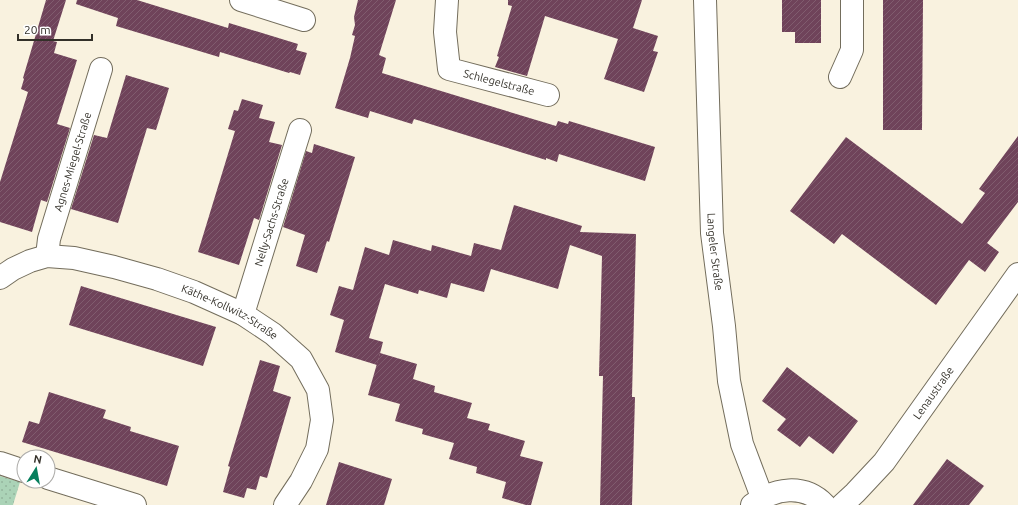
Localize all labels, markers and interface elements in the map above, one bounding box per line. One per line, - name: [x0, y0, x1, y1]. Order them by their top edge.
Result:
- scale bar: [18, 16, 92, 42]
- text: 20 m: [24, 23, 51, 36]
- street label: Schlegelstraße: [462, 67, 536, 97]
- street label: Agnes-Miegel-Straße: [52, 111, 93, 213]
- street label: Nelly-Sachs-Straße: [252, 177, 291, 268]
- street label: Langeler Straße: [705, 213, 725, 291]
- street label: Käthe-Kollwitz-Straße: [180, 282, 281, 342]
- street label: Lenaustraße: [911, 364, 956, 421]
- north arrow: [16, 449, 56, 489]
- text: N: [33, 453, 43, 466]

